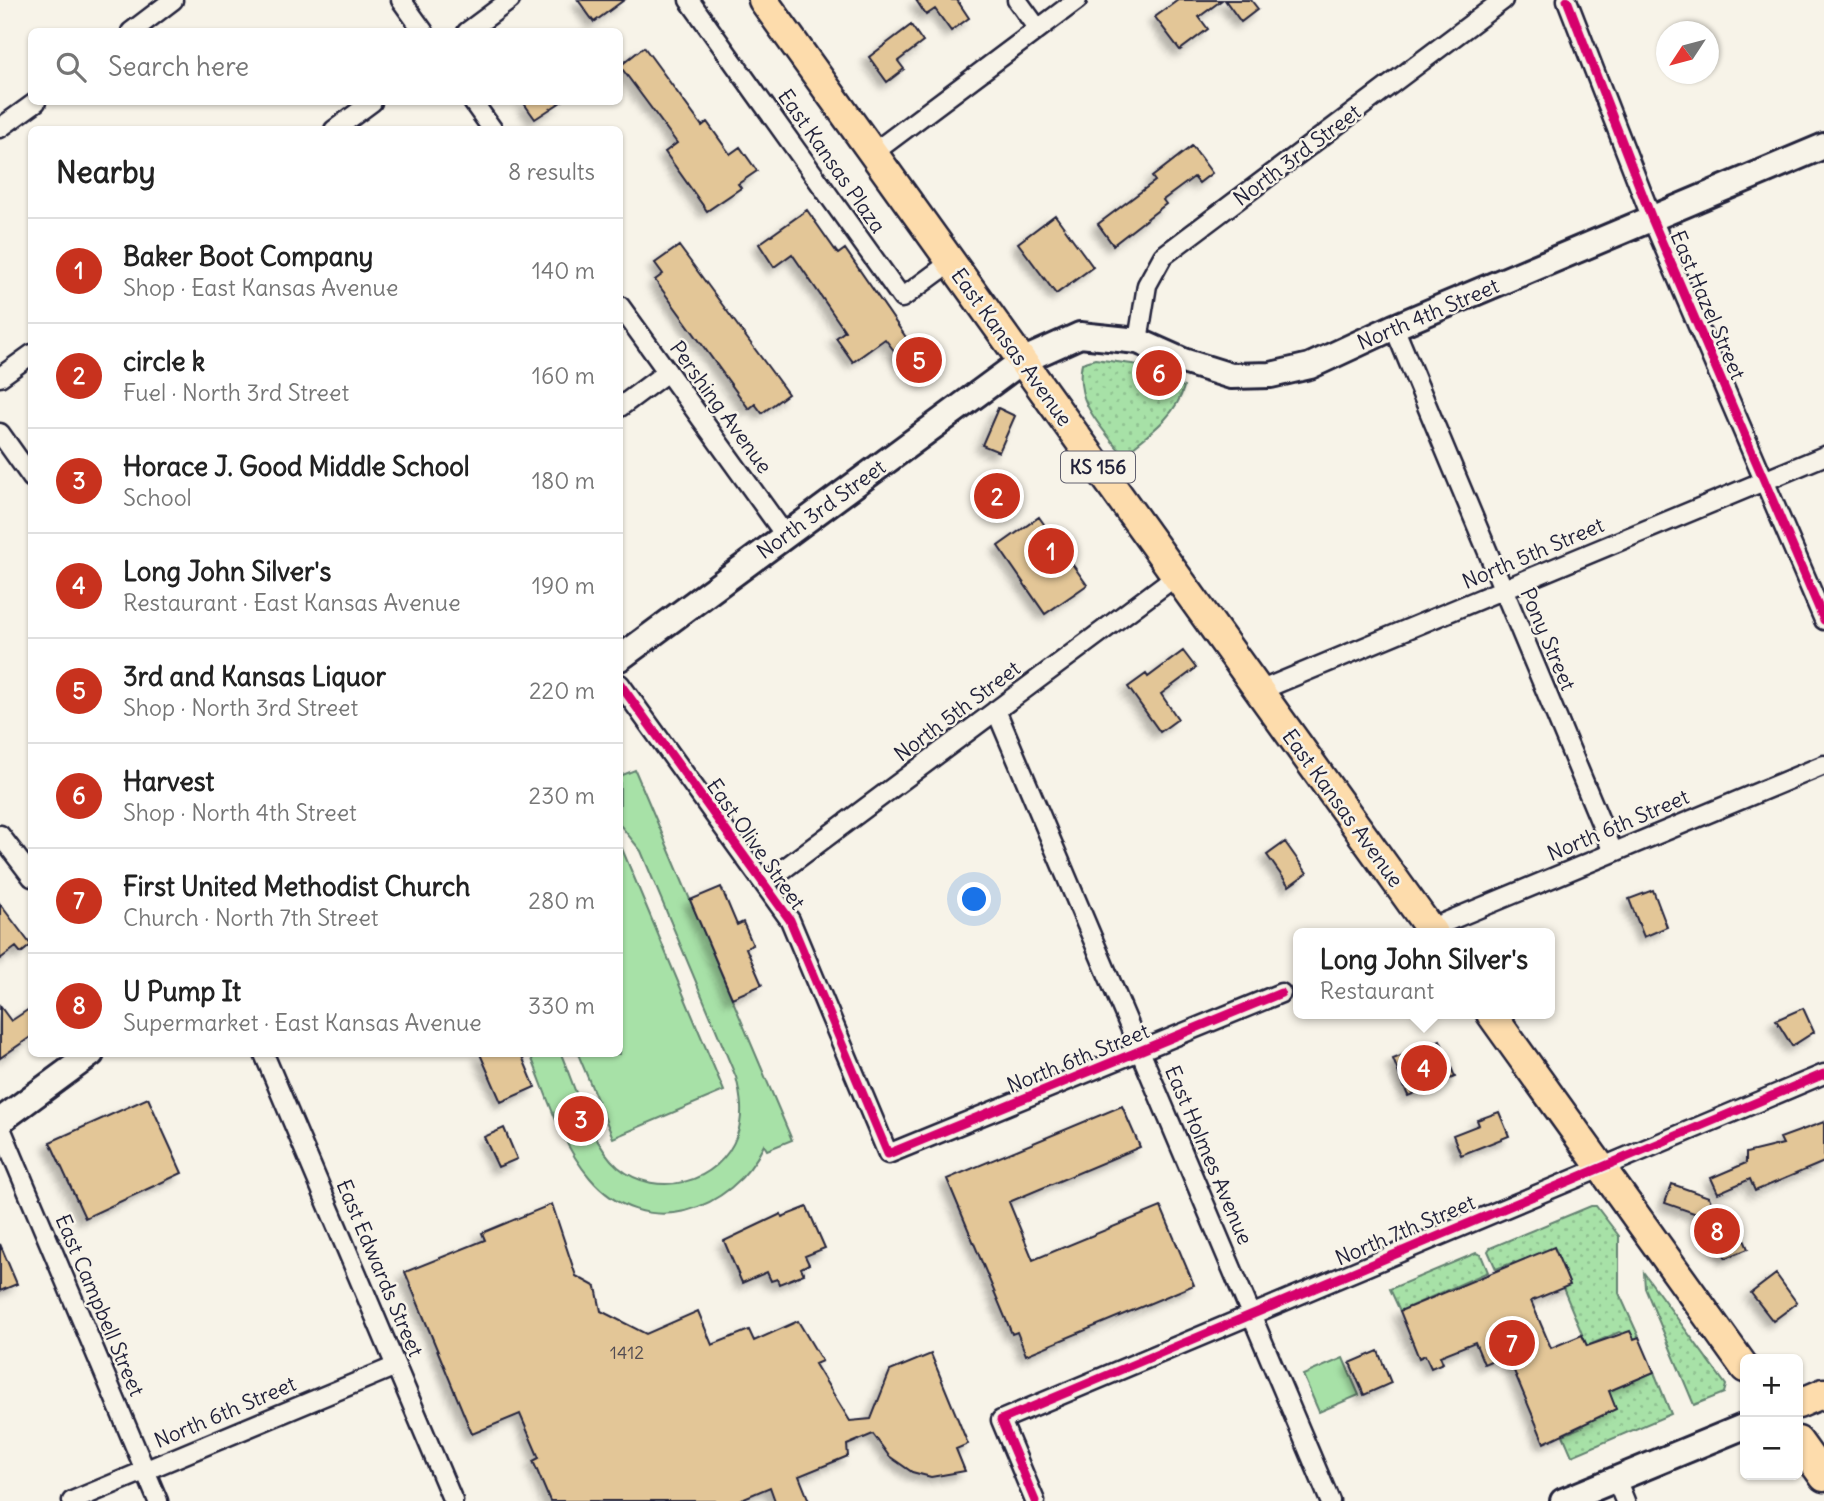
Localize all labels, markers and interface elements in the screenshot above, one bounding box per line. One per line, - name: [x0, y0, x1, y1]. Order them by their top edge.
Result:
- north arrow: [1656, 21, 1719, 84]
- search box: [28, 28, 623, 105]
- icon: search: [52, 48, 90, 86]
- text: Search here: [108, 50, 249, 83]
- street label: East Kansas Plaza: [772, 84, 892, 238]
- street label: North 3rd Street: [1228, 98, 1366, 212]
- text: Nearby: [56, 153, 156, 191]
- text: 8 results: [508, 157, 595, 186]
- street label: East Hazel Street: [1664, 226, 1752, 384]
- text: Baker Boot Company: [123, 240, 373, 273]
- text: 1: [74, 256, 84, 285]
- text: 140 m: [532, 256, 595, 285]
- street label: East Kansas Avenue: [945, 263, 1079, 431]
- street label: North 4th Street: [1353, 272, 1503, 356]
- text: Shop · East Kansas Avenue: [123, 273, 398, 302]
- pin: 5: [896, 334, 942, 386]
- street label: Pershing Avenue: [664, 335, 778, 479]
- text: circle k: [123, 345, 205, 378]
- pin: 6: [1136, 347, 1182, 399]
- text: 2: [73, 361, 85, 390]
- text: 160 m: [532, 361, 595, 390]
- text: Fuel · North 3rd Street: [123, 378, 349, 407]
- text: Horace J. Good Middle School: [123, 450, 470, 483]
- road number: KS 156: [1061, 452, 1135, 482]
- street label: North 3rd Street: [751, 453, 891, 565]
- text: 3: [72, 466, 86, 495]
- text: 180 m: [532, 466, 595, 495]
- pin: 2: [974, 470, 1020, 522]
- text: School: [123, 483, 192, 512]
- street label: North 5th Street: [1458, 511, 1608, 595]
- pin: 1: [1028, 525, 1074, 577]
- text: Long John Silver's: [123, 555, 331, 588]
- text: 4: [72, 571, 86, 600]
- text: 190 m: [532, 571, 595, 600]
- street label: Pony Street: [1514, 584, 1582, 694]
- text: Restaurant · East Kansas Avenue: [123, 588, 461, 617]
- street label: North 5th Street: [888, 655, 1026, 767]
- text: 3rd and Kansas Liquor: [123, 660, 386, 693]
- text: 5: [72, 676, 86, 705]
- text: 220 m: [529, 676, 595, 705]
- text: Shop · North 3rd Street: [123, 693, 358, 722]
- street label: East Kansas Avenue: [1276, 724, 1410, 892]
- text: Harvest: [123, 765, 214, 798]
- street label: East Olive Street: [701, 773, 811, 915]
- text: 6: [72, 781, 86, 810]
- text: 230 m: [529, 781, 595, 810]
- street label: North 6th Street: [1543, 783, 1693, 867]
- text: Shop · North 4th Street: [123, 798, 357, 827]
- text: First United Methodist Church: [123, 870, 470, 903]
- your location: [957, 882, 991, 916]
- text: 7: [73, 886, 85, 915]
- text: 280 m: [528, 886, 595, 915]
- text: Church · North 7th Street: [123, 903, 379, 932]
- popup: [1293, 928, 1555, 1019]
- text: Long John Silver's: [1320, 943, 1528, 976]
- text: U Pump It: [123, 975, 241, 1008]
- text: Restaurant: [1320, 976, 1434, 1005]
- text: 8: [72, 991, 86, 1020]
- text: 330 m: [528, 991, 595, 1020]
- text: Supermarket · East Kansas Avenue: [123, 1008, 482, 1037]
- street label: North 6th Street: [1003, 1017, 1153, 1099]
- pin: 4: [1401, 1042, 1447, 1094]
- street label: East Holmes Avenue: [1159, 1061, 1259, 1249]
- pin: 3: [558, 1093, 604, 1145]
- street label: East Edwards Street: [330, 1175, 430, 1361]
- street label: North 7th Street: [1331, 1188, 1479, 1272]
- pin: 8: [1694, 1205, 1740, 1257]
- street label: East Campbell Street: [49, 1210, 151, 1400]
- pin: 7: [1489, 1317, 1535, 1369]
- house number: 1412: [610, 1341, 644, 1364]
- map controls: [1740, 1354, 1803, 1480]
- button: +: [1740, 1354, 1803, 1417]
- street label: North 6th Street: [150, 1370, 300, 1454]
- button: −: [1740, 1417, 1803, 1480]

